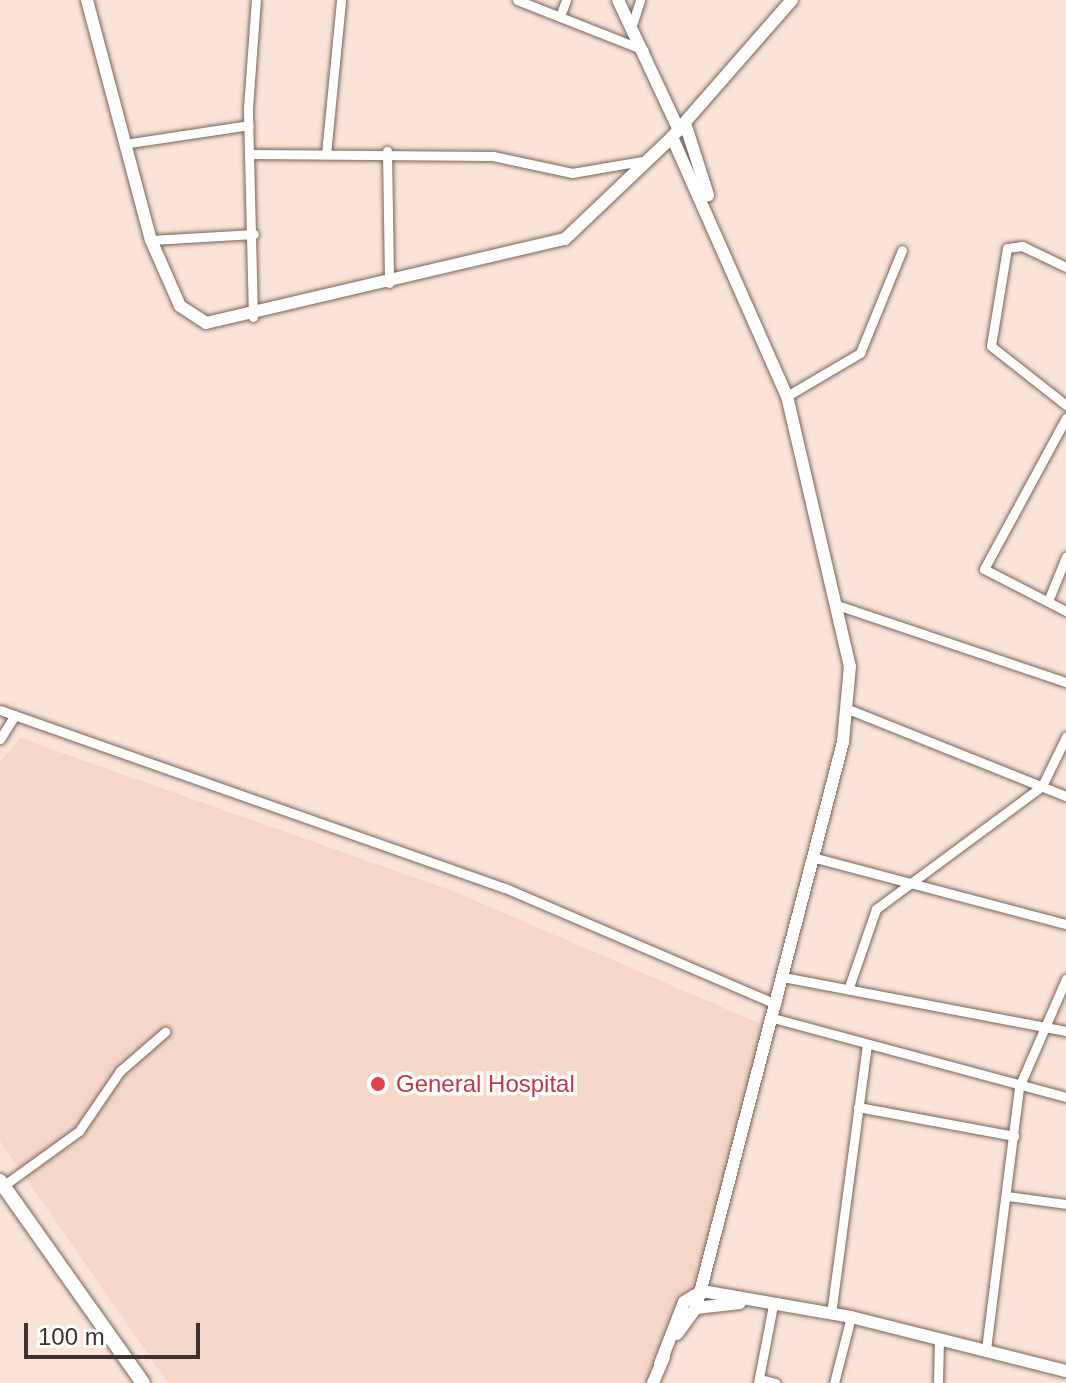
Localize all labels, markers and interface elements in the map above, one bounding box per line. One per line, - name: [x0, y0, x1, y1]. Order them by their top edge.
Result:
- place label: General Hospital: [396, 1070, 575, 1098]
- marker: General Hospital: [367, 1073, 389, 1095]
- scale bar: [28, 1307, 204, 1357]
- text: 100 m: [38, 1323, 105, 1350]

